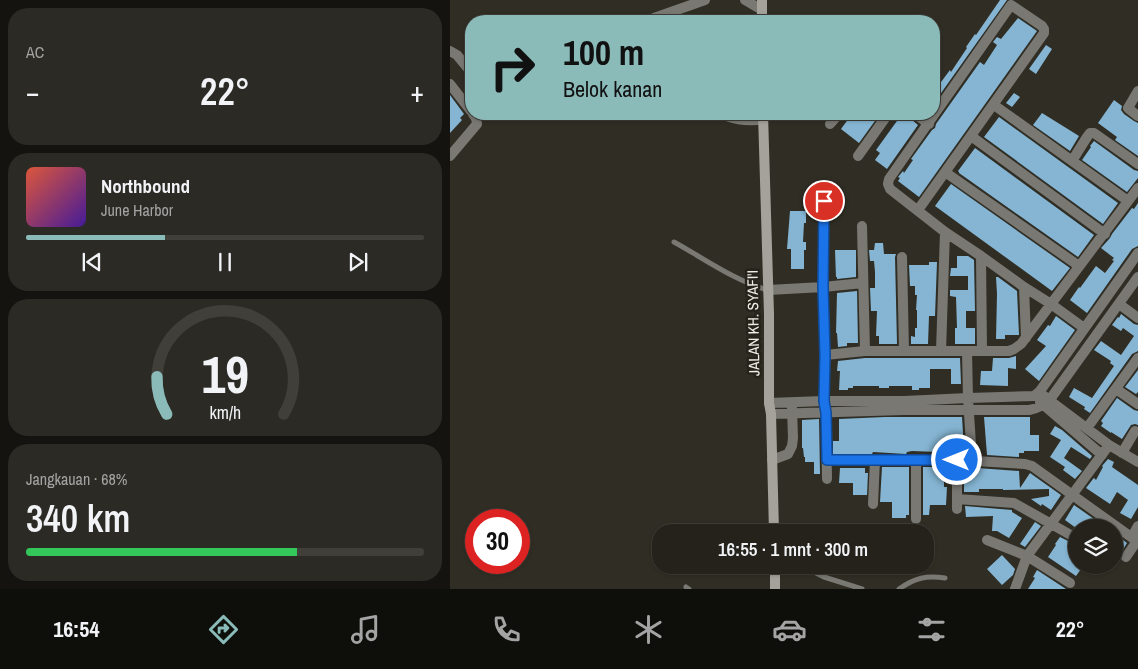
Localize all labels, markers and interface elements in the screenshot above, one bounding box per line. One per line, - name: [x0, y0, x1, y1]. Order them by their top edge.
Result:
- text: 100 m: [563, 29, 644, 76]
- icon: right: [480, 35, 545, 100]
- text: AC: [26, 41, 44, 63]
- text: 22°: [200, 66, 250, 117]
- text: −: [26, 73, 39, 111]
- text: +: [411, 73, 424, 111]
- text: Belok kanan: [563, 74, 662, 104]
- text: Northbound: [101, 173, 190, 199]
- pin: [803, 180, 845, 222]
- icon: arrive: [810, 187, 838, 215]
- text: June Harbor: [101, 199, 173, 221]
- icon: previous: [78, 248, 106, 276]
- icon: pause: [211, 248, 239, 276]
- icon: next: [344, 248, 372, 276]
- street label: JALAN KH. SYAFI'I: [742, 270, 764, 376]
- text: 19: [201, 339, 249, 409]
- text: km/h: [209, 401, 241, 425]
- position arrow: [930, 433, 982, 485]
- text: Jangkauan · 68%: [26, 468, 127, 490]
- text: 340 km: [26, 493, 130, 544]
- speed limit sign: 30: [465, 509, 530, 574]
- map controls: [1068, 519, 1123, 574]
- button: layers: [1068, 519, 1123, 574]
- text: 16:55 · 1 mnt · 300 m: [718, 536, 868, 562]
- icon: directions: [206, 612, 241, 647]
- icon: music: [348, 612, 383, 647]
- icon: phone: [489, 612, 524, 647]
- icon: climate: [631, 612, 666, 647]
- icon: car: [772, 612, 807, 647]
- icon: filters: [914, 612, 949, 647]
- text: 16:54: [53, 614, 99, 644]
- text: 22°: [1056, 614, 1085, 644]

